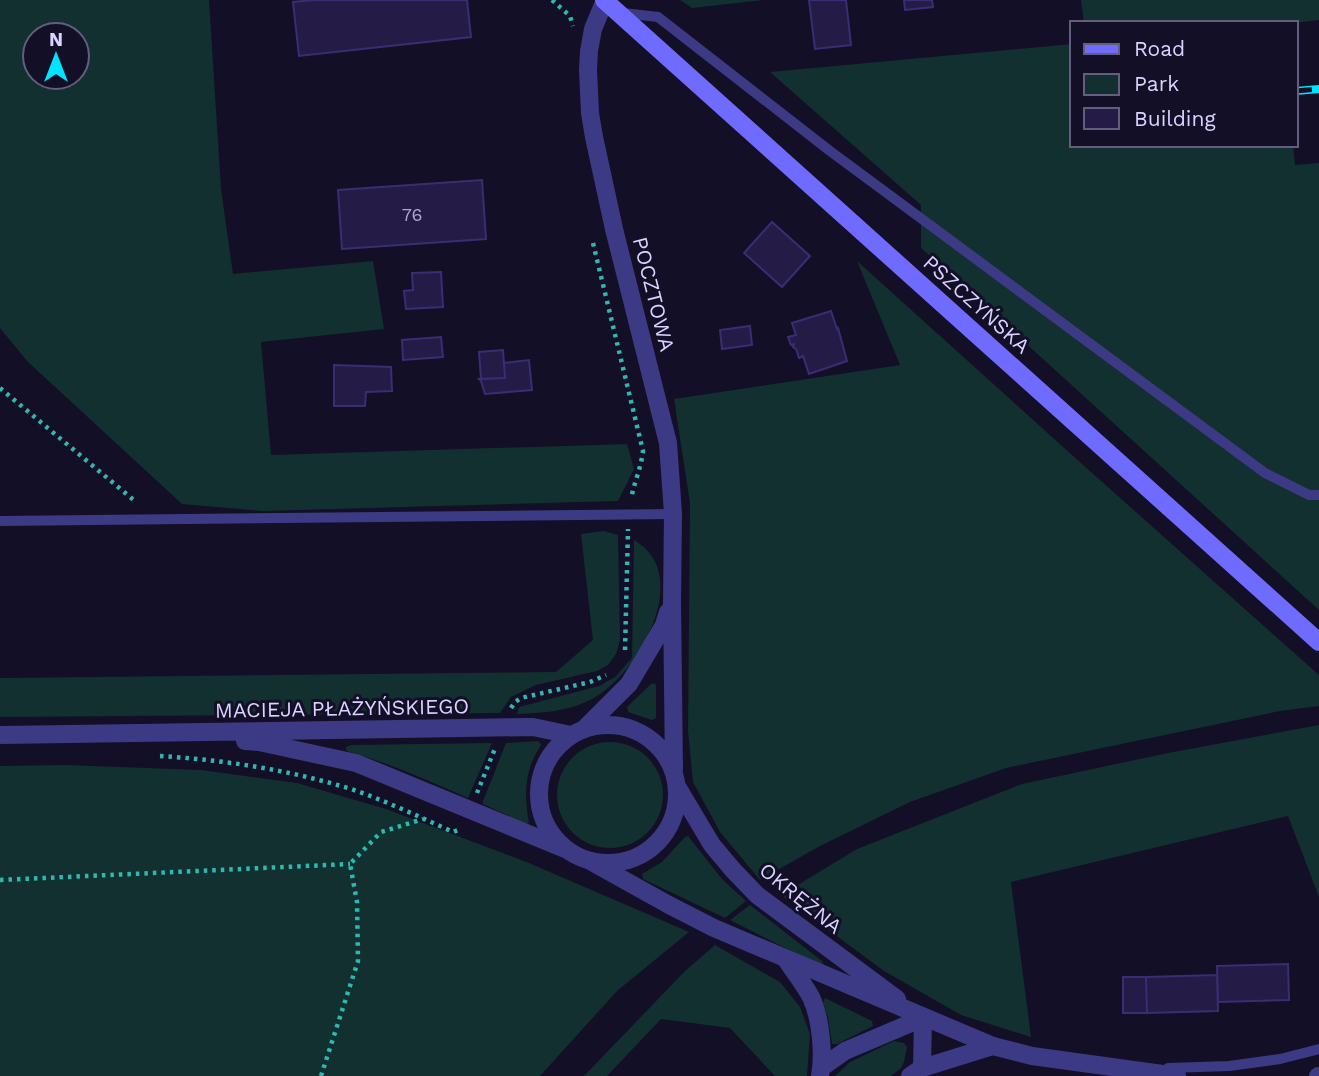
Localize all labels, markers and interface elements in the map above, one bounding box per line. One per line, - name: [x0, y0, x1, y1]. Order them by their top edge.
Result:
- north arrow: [21, 21, 91, 91]
- legend: [1070, 21, 1298, 147]
- text: N: [49, 28, 63, 51]
- text: Road: [1134, 36, 1185, 61]
- text: Park: [1134, 71, 1179, 96]
- text: Building: [1134, 106, 1216, 131]
- house number: 76: [402, 204, 422, 225]
- street label: POCZTOWA: [628, 234, 680, 354]
- street label: PSZCZYŃSKA: [918, 250, 1036, 359]
- street label: MACIEJA PŁAŻYŃSKIEGO: [215, 693, 469, 723]
- street label: OKRĘŻNA: [755, 857, 848, 939]

